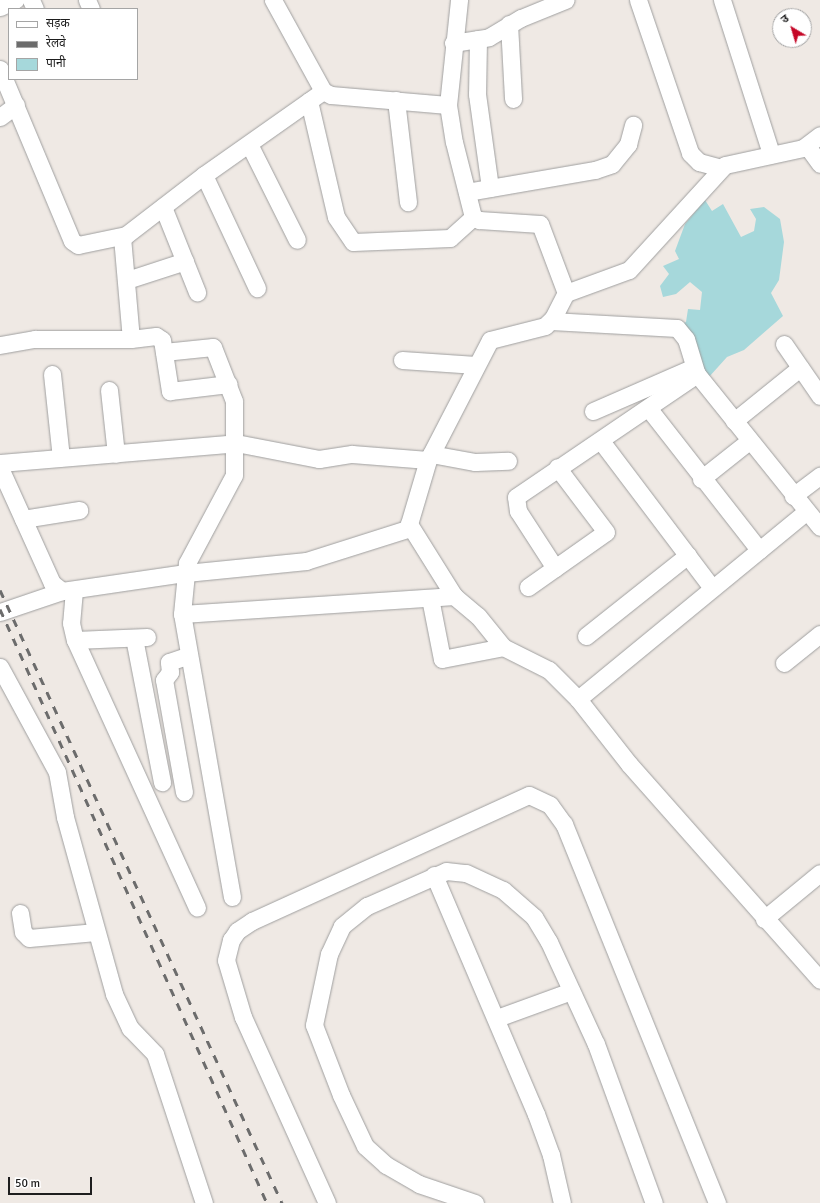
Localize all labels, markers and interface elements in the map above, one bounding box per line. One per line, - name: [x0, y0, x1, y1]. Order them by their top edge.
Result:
- legend: [8, 8, 138, 80]
- north arrow: [772, 8, 812, 48]
- text: उ: [778, 12, 791, 26]
- text: सड़क: [46, 16, 70, 31]
- text: रेलवे: [46, 36, 66, 51]
- text: पानी: [46, 56, 66, 71]
- scale bar: [10, 1169, 94, 1195]
- text: 50 m: [15, 1176, 40, 1191]

